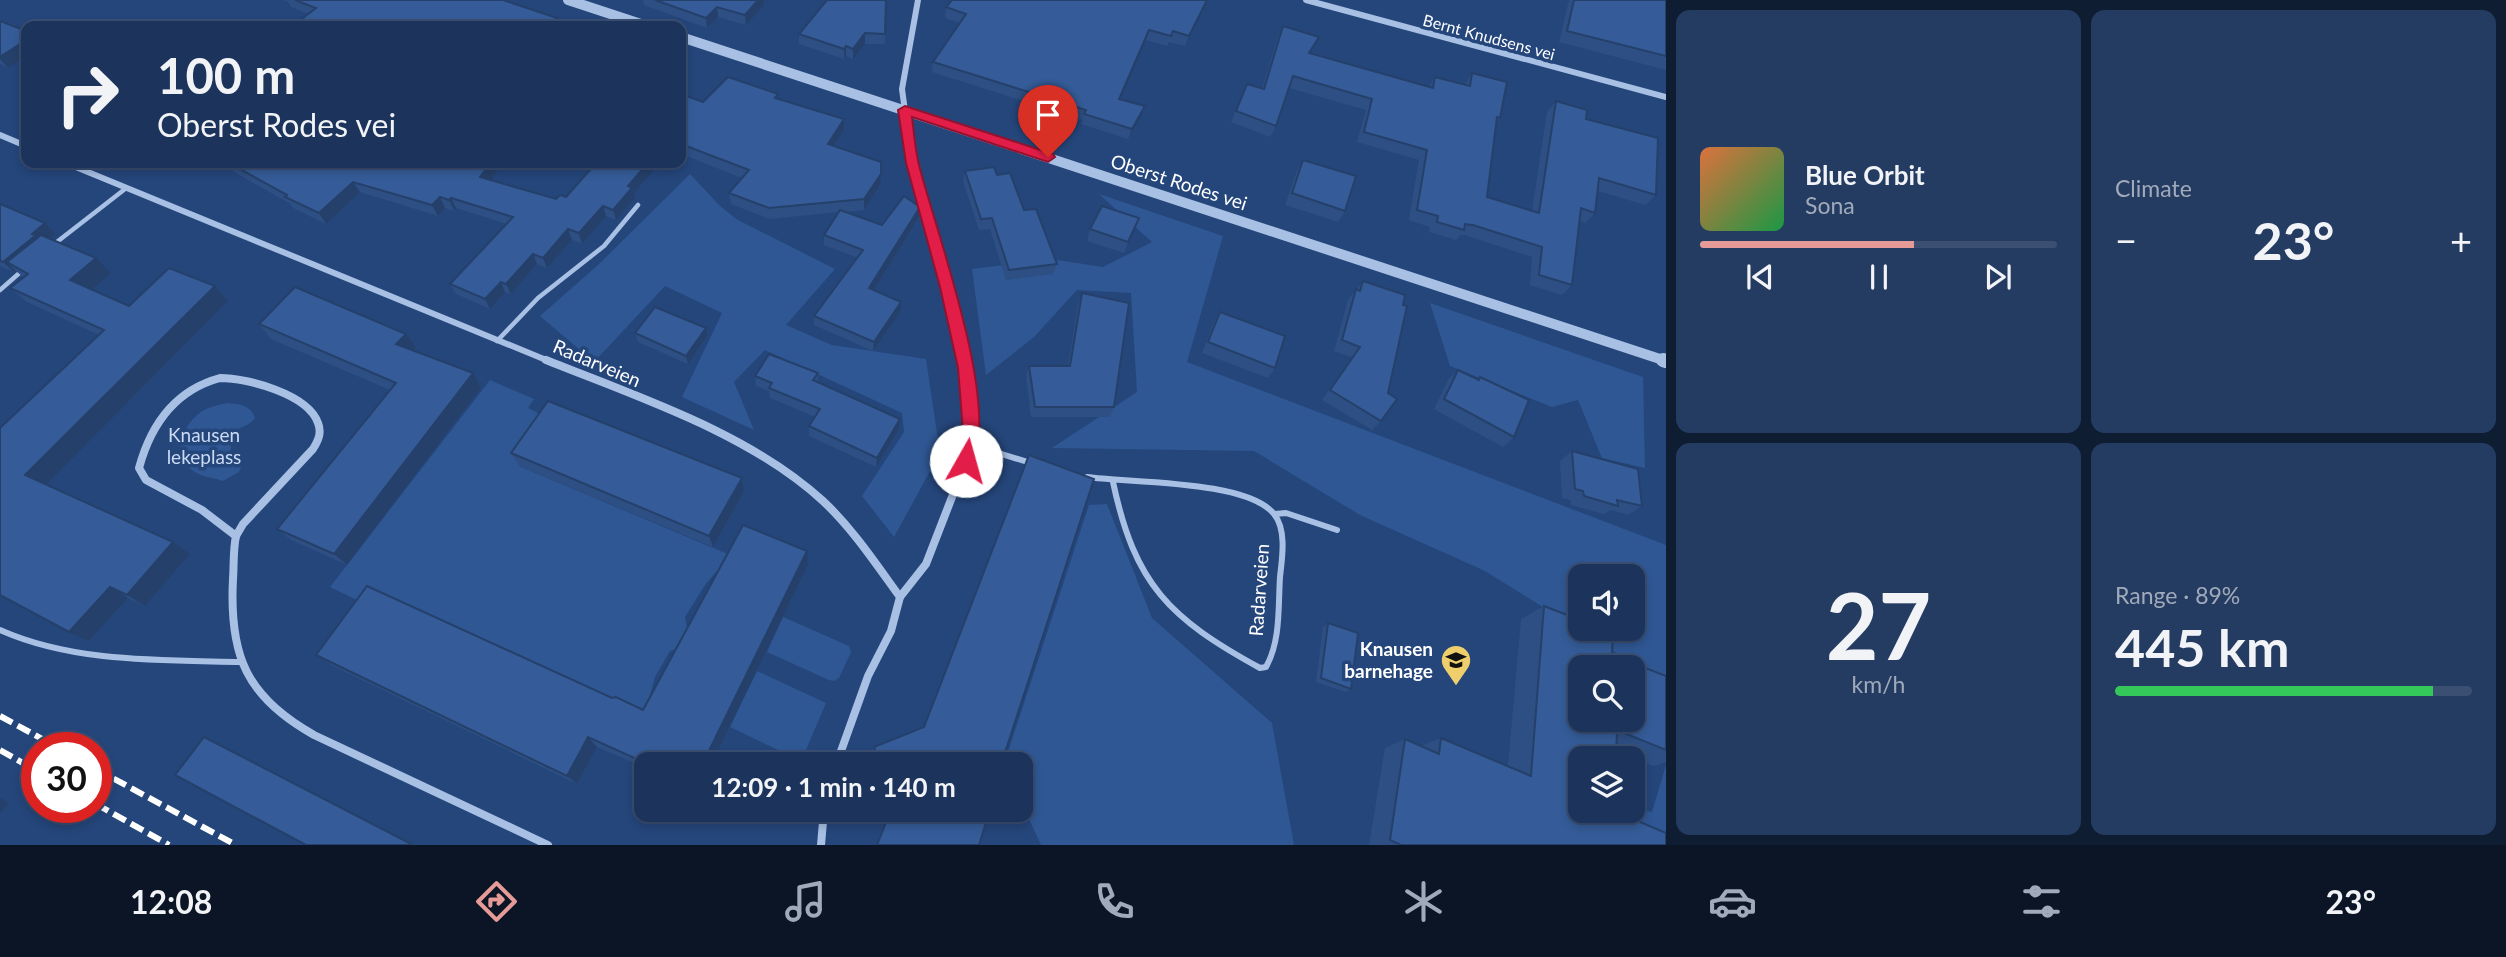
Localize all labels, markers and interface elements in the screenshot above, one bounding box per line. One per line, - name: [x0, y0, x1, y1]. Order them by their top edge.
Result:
- street label: Bernt Knudsens vei: [1421, 10, 1557, 63]
- text: 100 m: [157, 46, 295, 104]
- icon: right: [42, 49, 133, 140]
- pin: [1018, 85, 1078, 157]
- icon: arrive: [1029, 96, 1067, 134]
- text: Oberst Rodes vei: [157, 105, 396, 144]
- street label: Oberst Rodes vei: [1108, 149, 1250, 214]
- text: Blue Orbit: [1805, 159, 1925, 191]
- text: Climate: [2115, 174, 2192, 202]
- text: Sona: [1805, 191, 1855, 219]
- text: 23°: [2253, 209, 2334, 271]
- text: −: [2115, 217, 2137, 263]
- text: +: [2450, 217, 2472, 263]
- icon: previous: [1741, 258, 1779, 296]
- icon: pause: [1860, 258, 1898, 296]
- icon: next: [1979, 258, 2017, 296]
- street label: Radarveien: [550, 334, 644, 391]
- park label: Knausen lekeplass: [167, 423, 241, 468]
- position arrow: [929, 424, 1003, 498]
- street label: Radarveien: [1244, 543, 1273, 637]
- map controls: [1568, 564, 1645, 823]
- button: sound: [1568, 564, 1645, 641]
- text: 27: [1826, 570, 1931, 679]
- text: Range · 89%: [2115, 581, 2240, 609]
- text: 445 km: [2115, 616, 2289, 678]
- place label: Knausen barnehage: [1344, 637, 1433, 682]
- school or university icon: Knausen barnehage: [1439, 643, 1473, 687]
- button: search: [1568, 655, 1645, 732]
- text: km/h: [1852, 670, 1905, 698]
- speed limit sign: 30: [21, 732, 112, 823]
- button: layers: [1568, 746, 1645, 823]
- text: 12:09 · 1 min · 140 m: [711, 771, 956, 803]
- icon: directions: [472, 877, 521, 926]
- icon: music: [781, 877, 830, 926]
- icon: phone: [1090, 877, 1139, 926]
- icon: climate: [1399, 877, 1448, 926]
- icon: car: [1708, 877, 1757, 926]
- icon: filters: [2017, 877, 2066, 926]
- text: 12:08: [130, 882, 212, 921]
- text: 23°: [2326, 882, 2376, 921]

